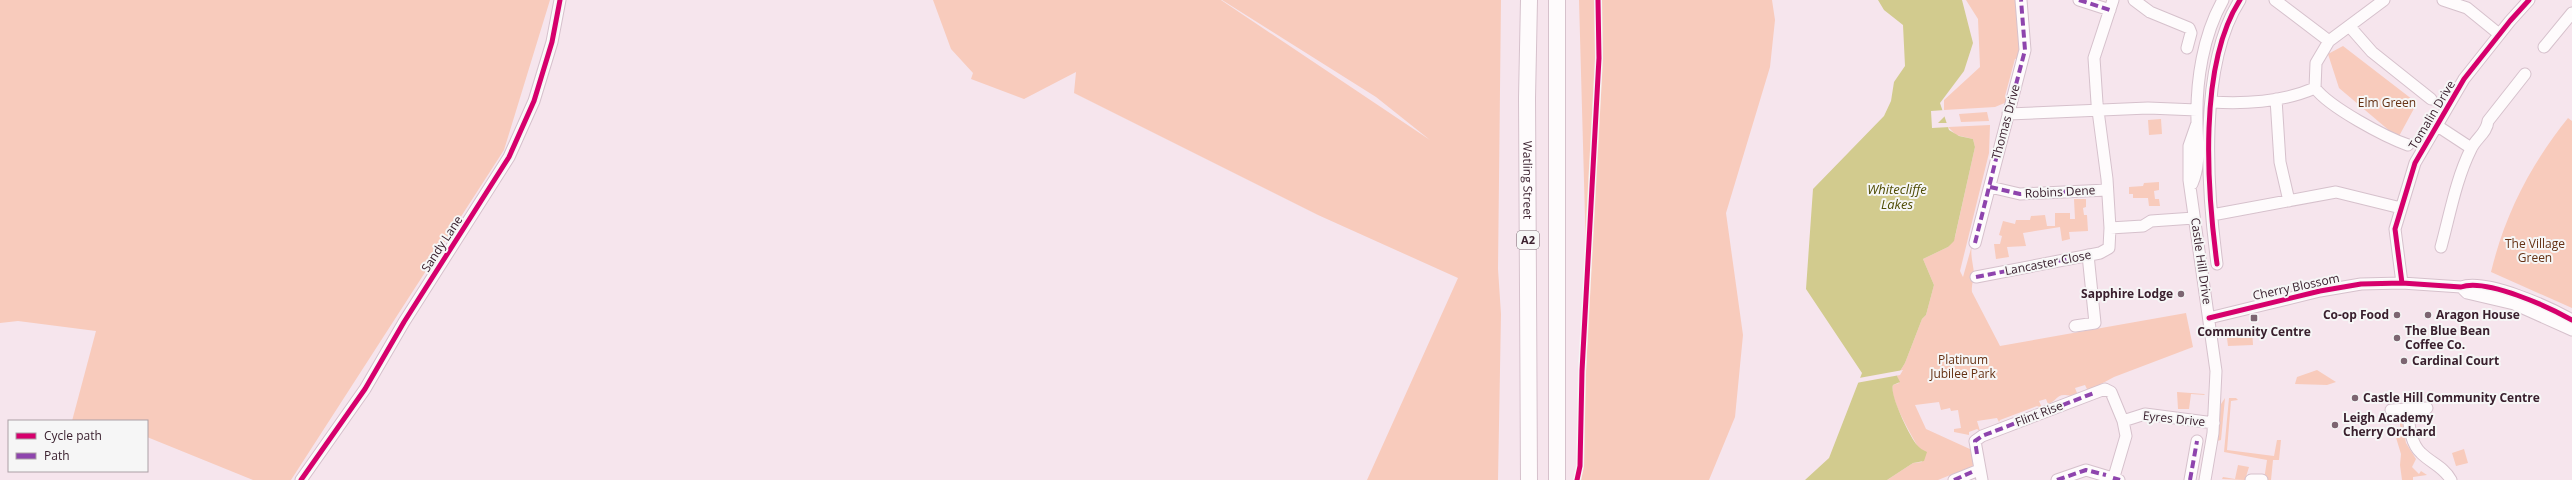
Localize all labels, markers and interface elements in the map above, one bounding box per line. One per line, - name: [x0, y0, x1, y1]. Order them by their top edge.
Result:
- street label: Tomalin Drive: [2404, 77, 2459, 152]
- street label: Thomas Drive: [1987, 82, 2024, 161]
- park label: Elm Green: [2358, 94, 2416, 111]
- street label: Watling Street: [1519, 141, 1537, 219]
- water label: Whitecliffe Lakes: [1867, 180, 1927, 213]
- street label: Robins Dene: [2024, 181, 2096, 202]
- street label: Sandy Lane: [417, 212, 466, 275]
- street label: Castle Hill Drive: [2187, 216, 2216, 306]
- road number: A2: [1517, 231, 1539, 249]
- park label: The Village Green: [2505, 235, 2565, 266]
- street label: Lancaster Close: [2003, 246, 2093, 279]
- street label: Cherry Blossom: [2251, 269, 2341, 304]
- place label: Sapphire Lodge: [2081, 285, 2173, 302]
- marker: Sapphire Lodge: [2176, 289, 2186, 299]
- place label: Co-op Food: [2323, 306, 2389, 323]
- place label: Aragon House: [2436, 306, 2520, 323]
- marker: Co-op Food: [2392, 310, 2402, 320]
- marker: Aragon House: [2423, 310, 2433, 320]
- marker: Community Centre: [2249, 313, 2259, 323]
- place label: The Blue Bean Coffee Co.: [2405, 322, 2490, 353]
- place label: Community Centre: [2197, 323, 2311, 340]
- marker: The Blue Bean Coffee Co.: [2392, 333, 2402, 343]
- park label: Platinum Jubilee Park: [1929, 351, 1997, 382]
- place label: Cardinal Court: [2412, 352, 2499, 369]
- marker: Cardinal Court: [2399, 356, 2409, 366]
- place label: Castle Hill Community Centre: [2363, 389, 2540, 406]
- marker: Castle Hill Community Centre: [2350, 393, 2360, 403]
- street label: Flint Rise: [2012, 397, 2065, 430]
- street label: Eyres Drive: [2142, 407, 2206, 430]
- place label: Leigh Academy Cherry Orchard: [2343, 409, 2436, 440]
- legend: [8, 420, 148, 472]
- marker: Leigh Academy Cherry Orchard: [2330, 420, 2340, 430]
- text: Cycle path: [44, 427, 102, 444]
- text: Path: [44, 447, 70, 464]

